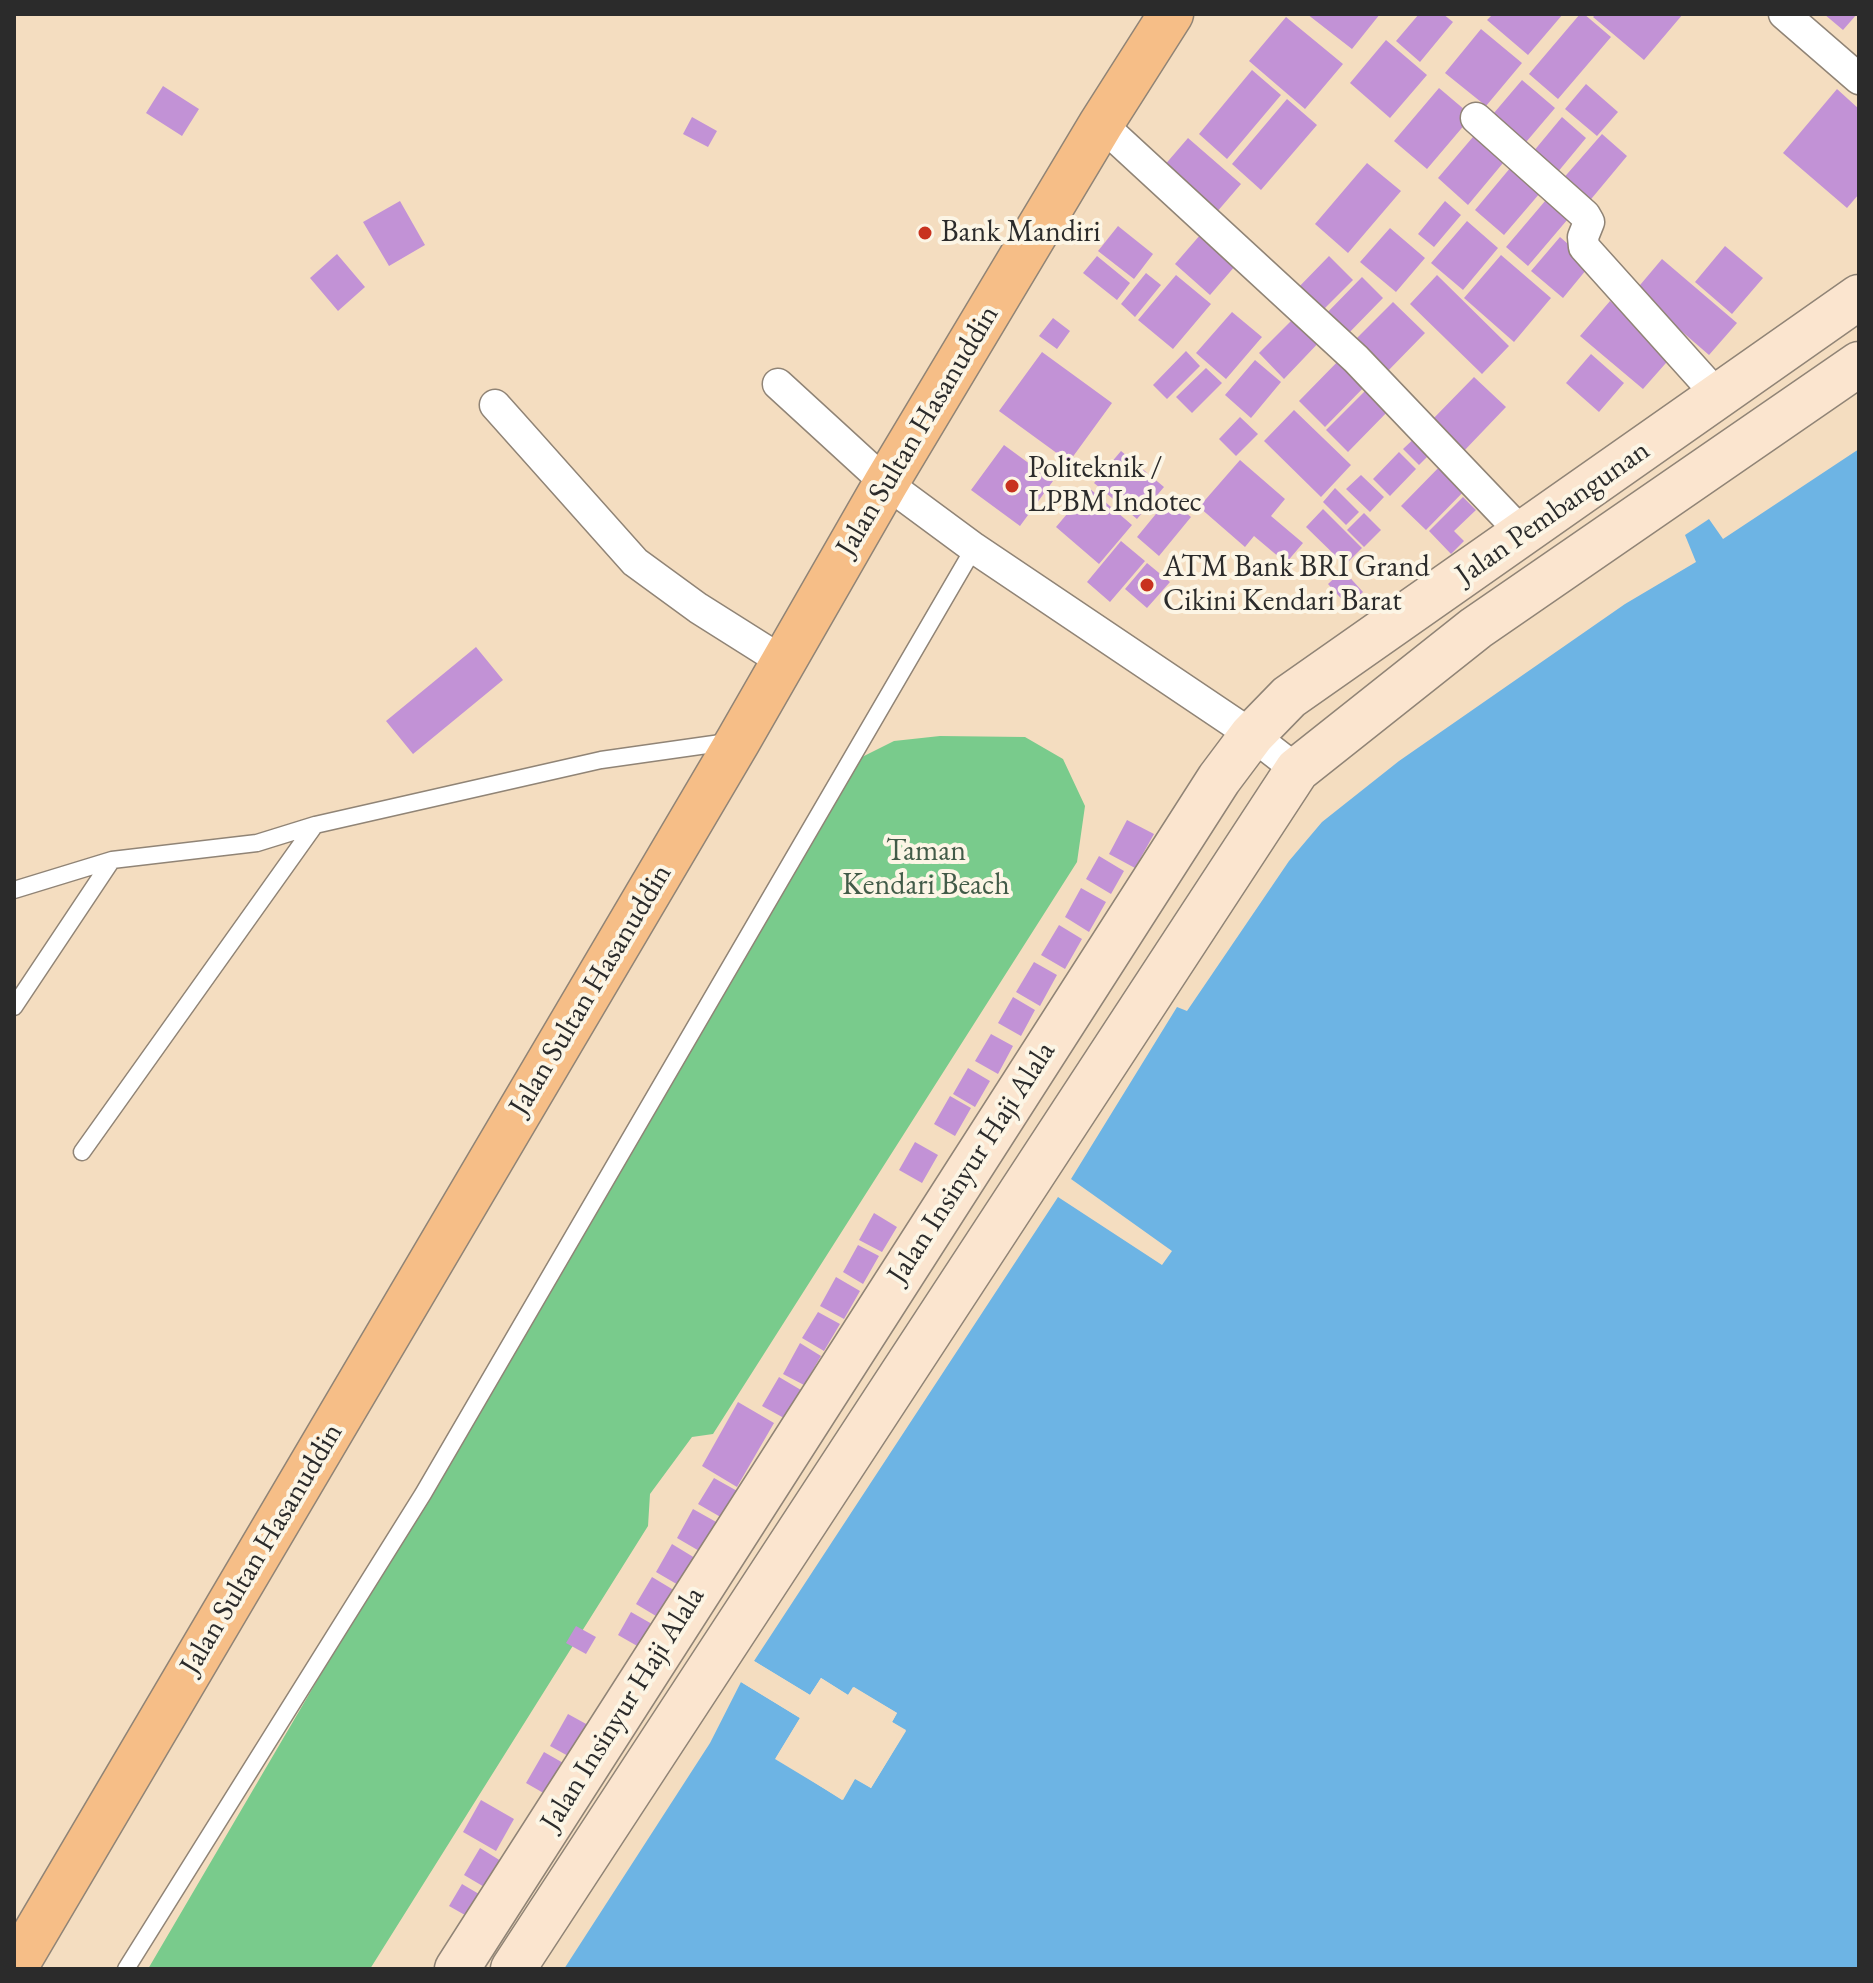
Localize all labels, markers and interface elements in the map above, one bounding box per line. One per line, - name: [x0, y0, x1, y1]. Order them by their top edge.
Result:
- place label: Bank Mandiri: [941, 215, 1101, 251]
- marker: Bank Mandiri: [916, 224, 934, 242]
- street label: Jalan Sultan Hasanuddin: [829, 299, 1007, 563]
- street label: Jalan Pembangunan: [1449, 433, 1657, 593]
- place label: Politeknik / LPBM Indotec: [1028, 451, 1202, 522]
- marker: Politeknik / LPBM Indotec: [1003, 477, 1021, 495]
- place label: ATM Bank BRI Grand Cikini Kendari Barat: [1163, 550, 1430, 620]
- marker: ATM Bank BRI Grand Cikini Kendari Barat: [1138, 576, 1156, 594]
- park label: Taman Kendari Beach: [842, 834, 1010, 904]
- street label: Jalan Sultan Hasanuddin: [502, 858, 680, 1122]
- street label: Jalan Insinyur Haji Alala: [880, 1035, 1064, 1291]
- street label: Jalan Sultan Hasanuddin: [173, 1417, 351, 1681]
- street label: Jalan Insinyur Haji Alala: [533, 1580, 713, 1838]

